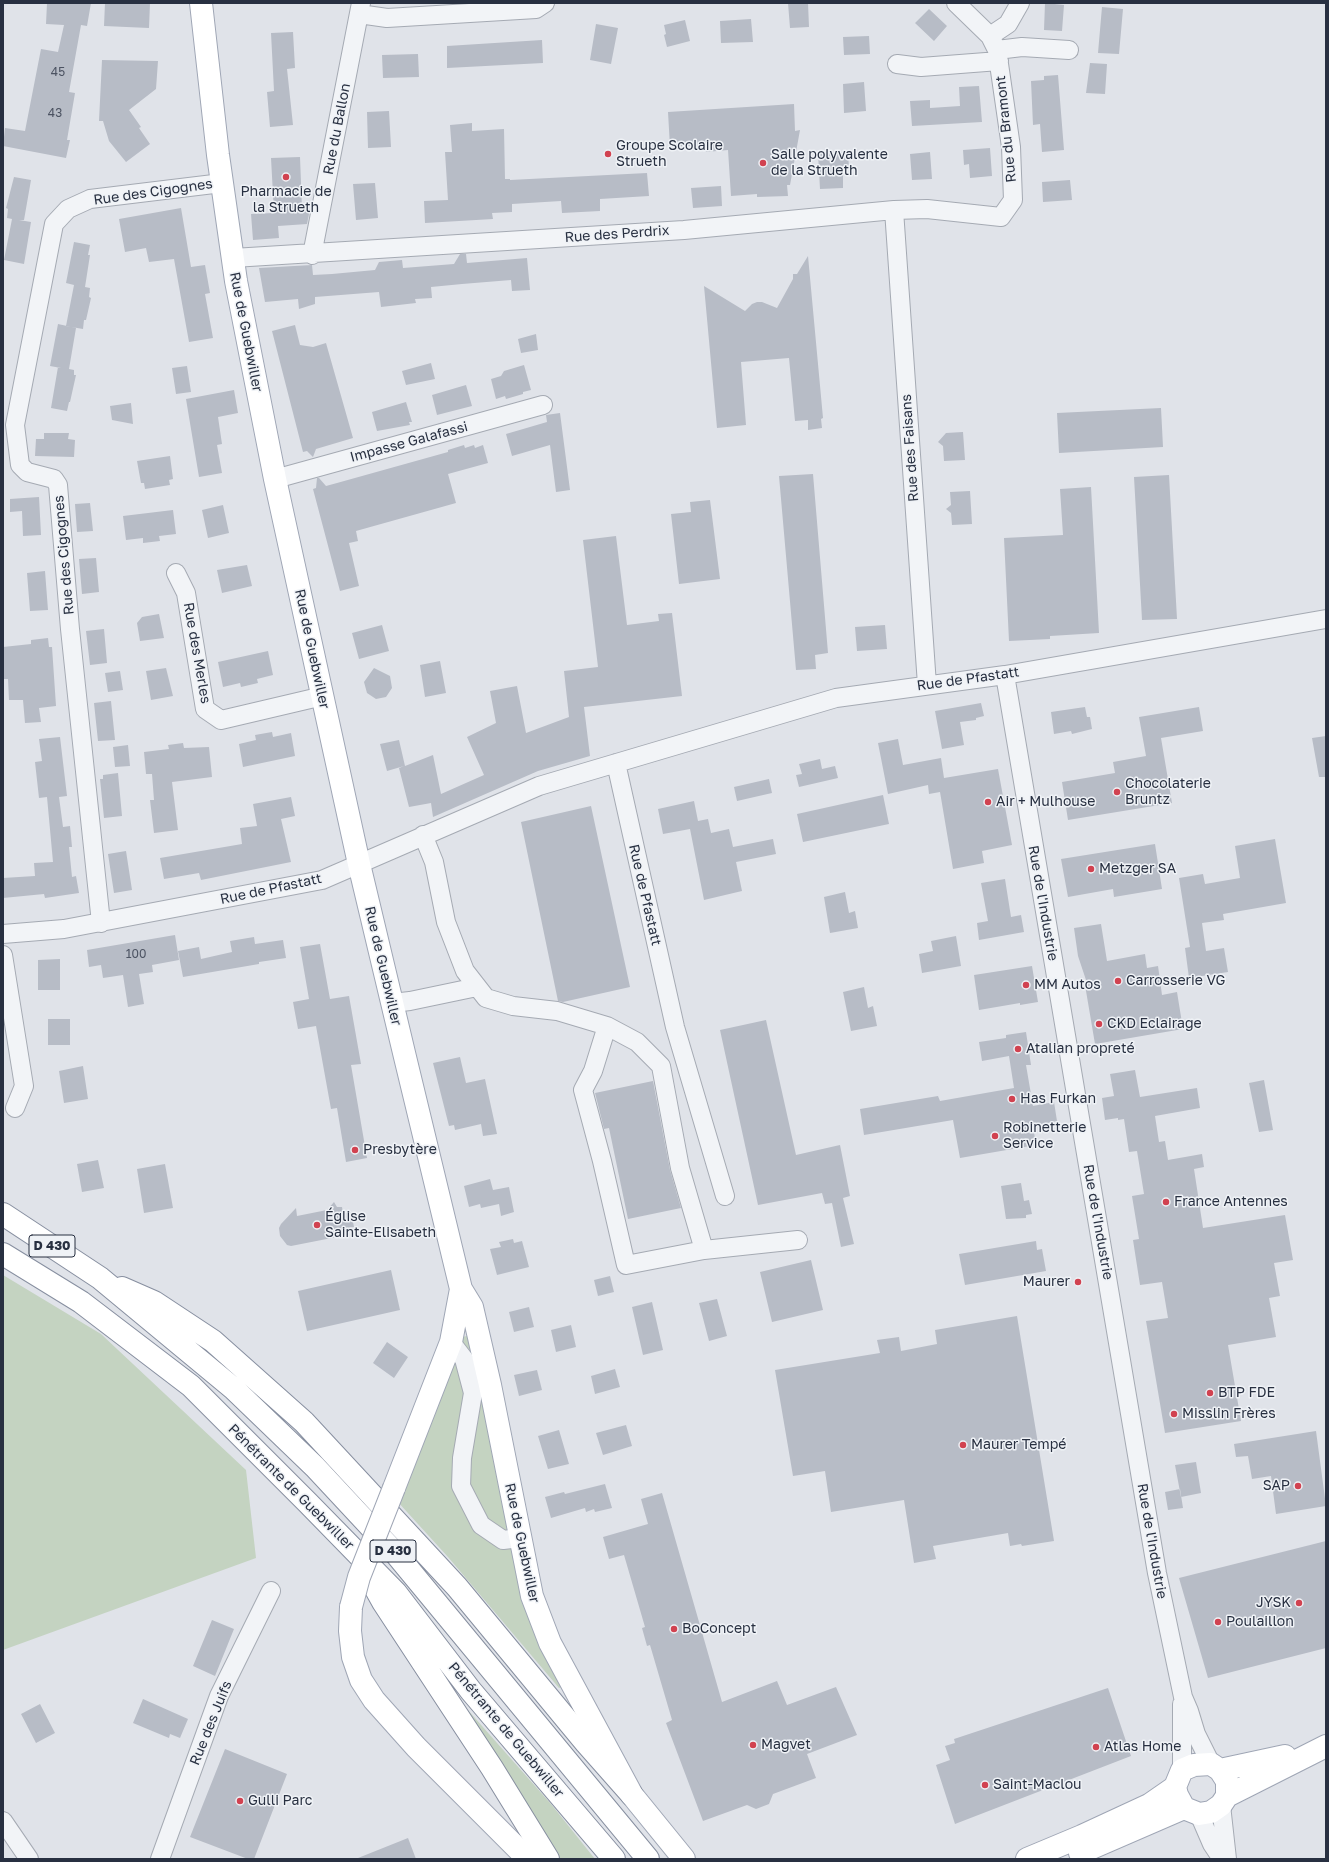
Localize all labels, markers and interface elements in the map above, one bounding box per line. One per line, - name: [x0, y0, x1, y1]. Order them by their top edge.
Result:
- house number: 45: [51, 65, 65, 79]
- street label: Rue du Bramont: [992, 75, 1020, 183]
- street label: Rue du Ballon: [320, 82, 354, 176]
- house number: 43: [48, 106, 62, 120]
- place label: Groupe Scolaire Strueth: [616, 138, 723, 170]
- place label: Salle polyvalente de la Strueth: [771, 147, 888, 180]
- marker: Groupe Scolaire Strueth: [603, 149, 613, 159]
- marker: Salle polyvalente de la Strueth: [758, 158, 768, 168]
- marker: Pharmacie de la Strueth: [281, 172, 291, 182]
- street label: Rue des Cigognes: [92, 175, 214, 209]
- place label: Pharmacie de la Strueth: [240, 184, 332, 216]
- street label: Rue des Perdrix: [564, 222, 670, 246]
- street label: Rue de Guebwiller: [226, 271, 266, 393]
- street label: Rue des Faisans: [898, 394, 922, 502]
- street label: Impasse Galafassi: [348, 418, 470, 466]
- street label: Rue des Cigognes: [50, 494, 78, 616]
- street label: Rue de Guebwiller: [291, 588, 333, 710]
- street label: Rue des Merles: [180, 601, 214, 705]
- street label: Rue de Pfastatt: [916, 663, 1020, 695]
- place label: Chocolaterie Bruntz: [1125, 776, 1211, 808]
- marker: Chocolaterie Bruntz: [1112, 787, 1122, 797]
- place label: Air + Mulhouse: [996, 794, 1095, 810]
- marker: Air + Mulhouse: [983, 797, 993, 807]
- street label: Rue de Pfastatt: [625, 843, 665, 947]
- street label: Rue de l'Industrie: [1025, 844, 1061, 962]
- place label: Metzger SA: [1099, 861, 1176, 877]
- marker: Metzger SA: [1086, 864, 1096, 874]
- street label: Rue de Pfastatt: [219, 870, 323, 908]
- street label: Rue de Guebwiller: [361, 905, 405, 1027]
- house number: 100: [126, 947, 146, 961]
- place label: Carrosserie VG: [1126, 973, 1225, 989]
- marker: Carrosserie VG: [1113, 976, 1123, 986]
- place label: MM Autos: [1034, 977, 1101, 993]
- marker: MM Autos: [1021, 980, 1031, 990]
- place label: CKD Eclairage: [1107, 1016, 1202, 1032]
- marker: CKD Eclairage: [1094, 1019, 1104, 1029]
- place label: Atalian propreté: [1026, 1041, 1135, 1057]
- marker: Atalian propreté: [1013, 1044, 1023, 1054]
- place label: Has Furkan: [1020, 1091, 1096, 1107]
- marker: Has Furkan: [1007, 1094, 1017, 1104]
- place label: Robinetterie Service: [1003, 1120, 1086, 1152]
- marker: Robinetterie Service: [990, 1131, 1000, 1141]
- place label: Presbytère: [363, 1142, 437, 1158]
- marker: Presbytère: [350, 1145, 360, 1155]
- street label: Rue de l'Industrie: [1080, 1163, 1116, 1281]
- place label: France Antennes: [1174, 1194, 1288, 1210]
- marker: France Antennes: [1161, 1197, 1171, 1207]
- place label: Église Sainte-Elisabeth: [325, 1209, 436, 1242]
- marker: Église Sainte-Elisabeth: [312, 1220, 322, 1230]
- road number: D 430: [29, 1235, 75, 1257]
- place label: Maurer: [1023, 1274, 1070, 1290]
- marker: Maurer: [1073, 1277, 1083, 1287]
- place label: BTP FDE: [1218, 1385, 1275, 1401]
- marker: BTP FDE: [1205, 1388, 1215, 1398]
- place label: Misslin Frères: [1182, 1406, 1276, 1422]
- marker: Misslin Frères: [1169, 1409, 1179, 1419]
- street label: Pénétrante de Guebwiller: [225, 1421, 357, 1553]
- place label: Maurer Tempé: [971, 1437, 1066, 1453]
- marker: Maurer Tempé: [958, 1440, 968, 1450]
- place label: SAP: [1263, 1478, 1290, 1494]
- marker: SAP: [1293, 1481, 1303, 1491]
- street label: Rue de Guebwiller: [501, 1482, 543, 1604]
- street label: Rue de l'Industrie: [1134, 1482, 1170, 1600]
- road number: D 430: [370, 1540, 416, 1562]
- place label: JYSK: [1256, 1595, 1291, 1611]
- marker: JYSK: [1294, 1598, 1304, 1608]
- place label: Poulaillon: [1226, 1614, 1294, 1630]
- marker: Poulaillon: [1213, 1617, 1223, 1627]
- place label: BoConcept: [682, 1621, 756, 1637]
- marker: BoConcept: [669, 1624, 679, 1634]
- street label: Pénétrante de Guebwiller: [445, 1659, 567, 1801]
- street label: Rue des Juifs: [186, 1678, 236, 1768]
- place label: Magvet: [761, 1737, 811, 1753]
- place label: Atlas Home: [1104, 1739, 1181, 1755]
- marker: Magvet: [748, 1740, 758, 1750]
- marker: Atlas Home: [1091, 1742, 1101, 1752]
- place label: Saint-Maclou: [993, 1777, 1082, 1793]
- marker: Saint-Maclou: [980, 1780, 990, 1790]
- place label: Gulli Parc: [248, 1793, 312, 1809]
- marker: Gulli Parc: [235, 1796, 245, 1806]

